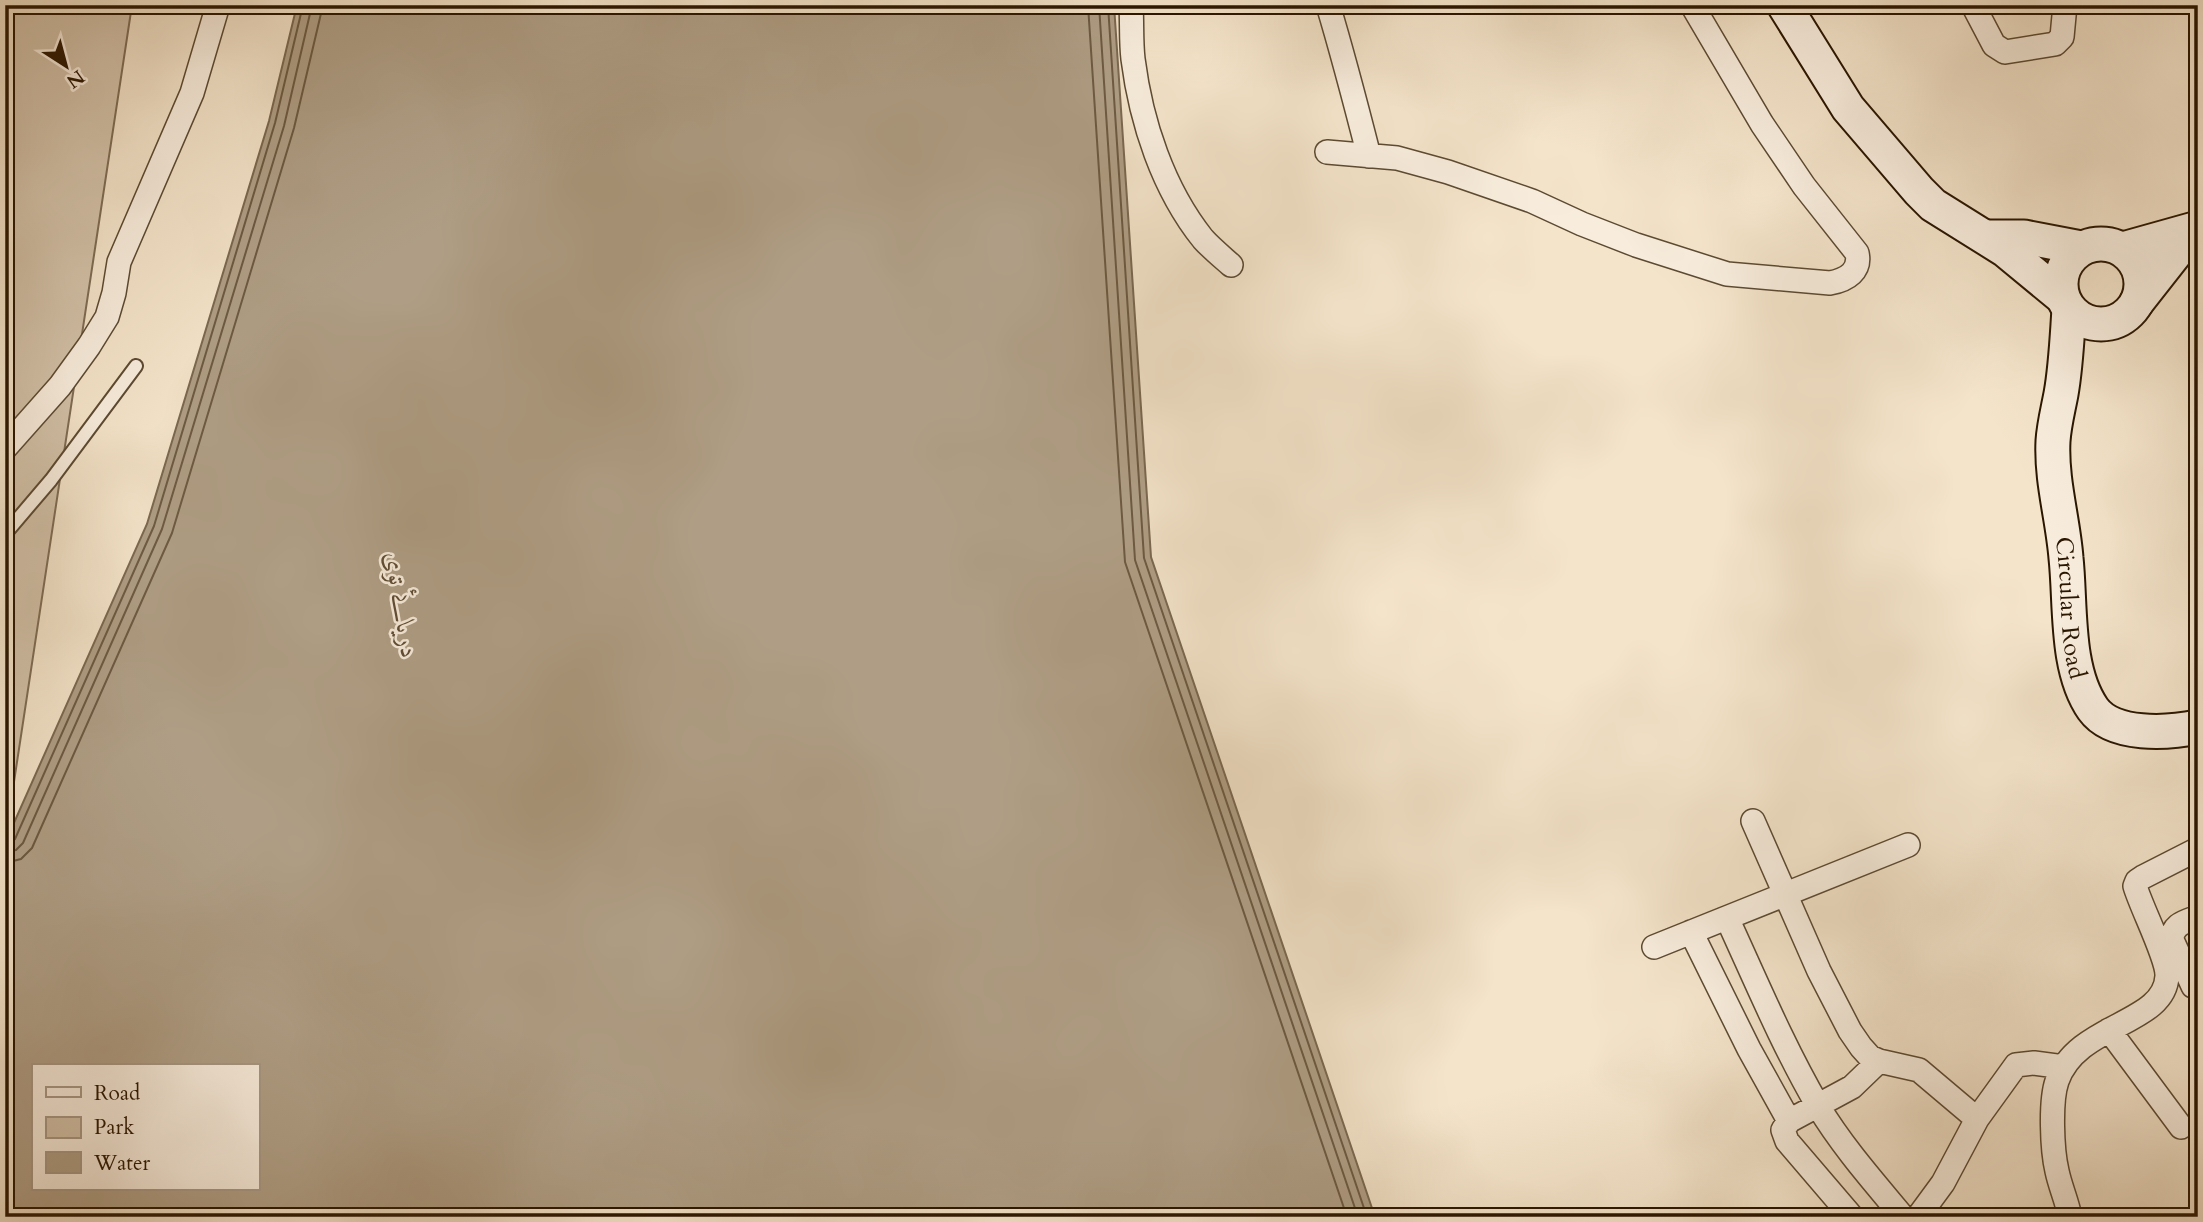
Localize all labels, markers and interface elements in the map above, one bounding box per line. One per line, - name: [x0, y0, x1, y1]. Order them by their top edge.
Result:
- north arrow: [32, 32, 102, 102]
- text: N: [61, 64, 90, 95]
- street label: Circular Road: [2047, 535, 2095, 683]
- water label: دریائے توی: [376, 549, 428, 661]
- legend: [32, 1064, 259, 1190]
- text: Road: [94, 1079, 140, 1108]
- text: Park: [94, 1113, 135, 1142]
- text: Water: [93, 1149, 150, 1178]

